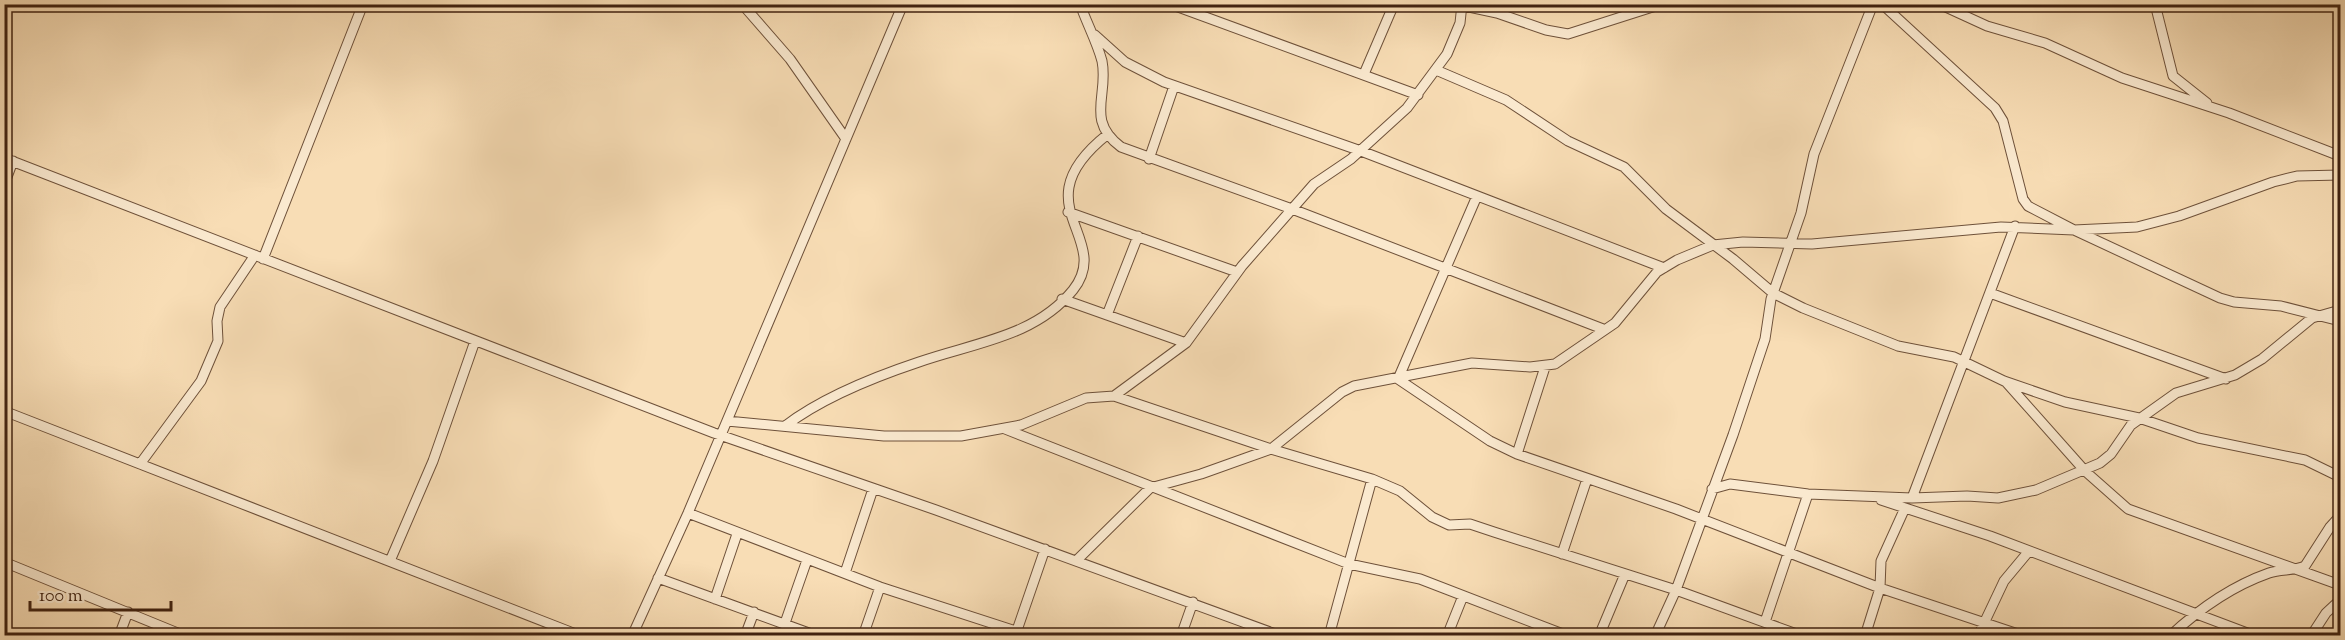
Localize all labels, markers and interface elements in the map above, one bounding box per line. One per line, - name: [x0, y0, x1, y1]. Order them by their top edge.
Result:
- scale bar: [30, 574, 171, 612]
- text: 100 m: [39, 584, 83, 610]

